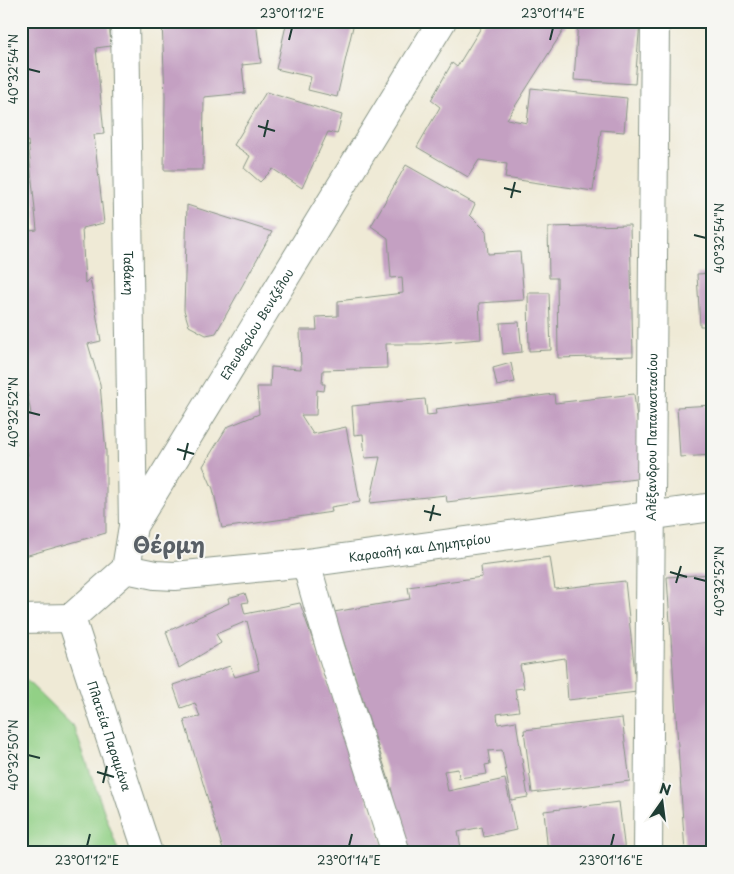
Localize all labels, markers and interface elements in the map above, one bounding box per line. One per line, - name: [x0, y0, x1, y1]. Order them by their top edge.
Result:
- text: 23°01'12"E: [260, 4, 324, 22]
- text: 23°01'14"E: [521, 4, 585, 22]
- text: 40°32'54"N: [4, 34, 22, 104]
- text: 40°32'54"N: [710, 203, 728, 273]
- street label: Ταβάκη: [120, 250, 138, 296]
- street label: Ελευθερίου Βενιζέλου: [216, 265, 298, 383]
- street label: Αλέξανδρου Παπαναστασίου: [642, 353, 661, 521]
- text: 40°32'52"N: [4, 377, 22, 447]
- district label: Θέρμη: [133, 527, 205, 560]
- street label: Καραολή και Δημητρίου: [348, 529, 492, 566]
- text: 40°32'52"N: [710, 546, 728, 616]
- street label: Πλατεία Παραμάνα: [83, 678, 136, 794]
- text: 40°32'50"N: [4, 719, 22, 791]
- north arrow: [636, 776, 686, 826]
- text: N: [657, 777, 673, 800]
- text: 23°01'12"E: [55, 851, 119, 869]
- text: 23°01'14"E: [317, 851, 381, 869]
- text: 23°01'16"E: [579, 851, 643, 869]

